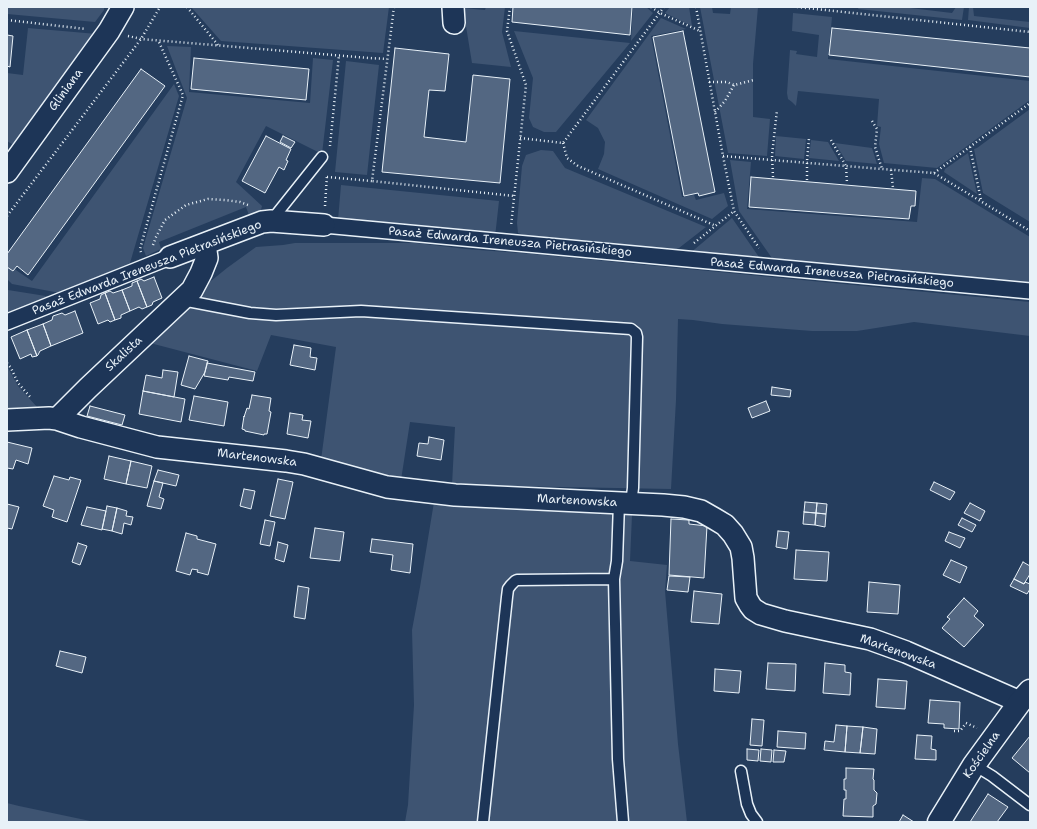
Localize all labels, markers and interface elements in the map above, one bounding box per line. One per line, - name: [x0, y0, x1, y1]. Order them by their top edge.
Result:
- street label: Gliniana: [46, 66, 86, 114]
- street label: Pasaż Edwarda Ireneusza Pietrasińskiego: [30, 217, 264, 319]
- street label: Pasaż Edwarda Ireneusza Pietrasińskiego: [388, 224, 632, 260]
- street label: Pasaż Edwarda Ireneusza Pietrasińskiego: [710, 255, 954, 291]
- street label: Skalista: [102, 333, 146, 375]
- street label: Martenowska: [216, 446, 298, 470]
- street label: Martenowska: [537, 492, 617, 510]
- street label: Martenowska: [858, 632, 938, 672]
- street label: Kościelna: [961, 729, 1003, 781]

